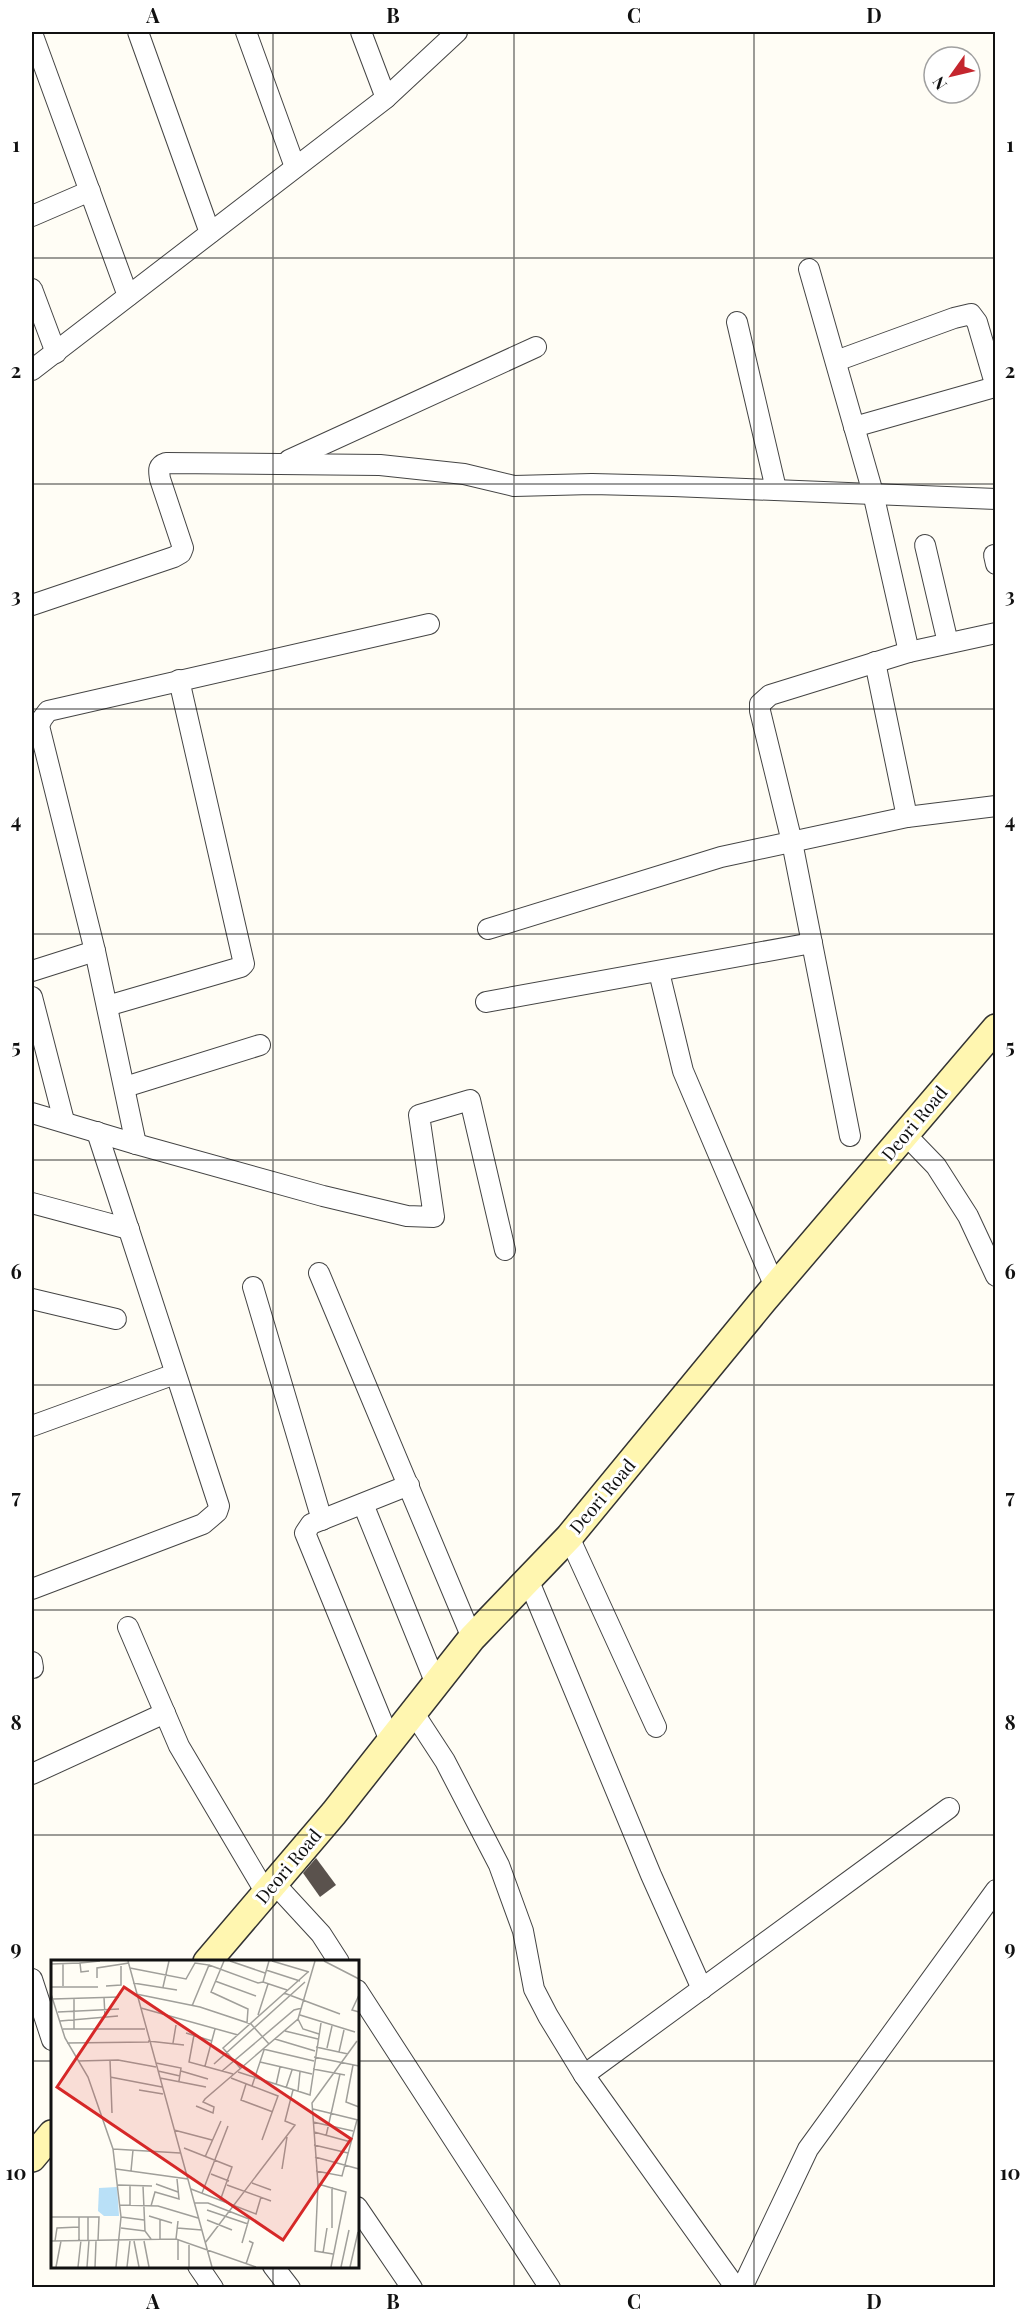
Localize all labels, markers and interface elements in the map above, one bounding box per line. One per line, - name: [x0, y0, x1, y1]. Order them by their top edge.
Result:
- text: A: [145, 1, 160, 28]
- text: B: [386, 1, 400, 28]
- text: C: [627, 1, 641, 28]
- text: D: [866, 1, 882, 28]
- north arrow: [922, 45, 982, 105]
- text: N: [927, 73, 951, 94]
- text: 1: [12, 130, 20, 157]
- text: 1: [1006, 130, 1014, 157]
- text: 2: [11, 356, 21, 383]
- text: 2: [1005, 356, 1015, 383]
- text: 3: [11, 581, 21, 608]
- text: 3: [1005, 581, 1015, 608]
- text: 4: [11, 806, 21, 833]
- text: 4: [1005, 806, 1015, 833]
- text: 5: [11, 1032, 21, 1059]
- text: 5: [1005, 1032, 1015, 1059]
- street label: Deori Road: [876, 1080, 953, 1165]
- text: 6: [10, 1257, 22, 1284]
- text: 6: [1004, 1257, 1016, 1284]
- street label: Deori Road: [564, 1453, 641, 1538]
- text: 7: [11, 1482, 21, 1509]
- text: 7: [1005, 1482, 1015, 1509]
- text: 8: [10, 1708, 22, 1735]
- text: 8: [1004, 1708, 1016, 1735]
- street label: Deori Road: [250, 1823, 327, 1908]
- text: 9: [10, 1933, 22, 1960]
- text: 9: [1004, 1933, 1016, 1960]
- inset map: [51, 1960, 358, 2268]
- text: 10: [6, 2158, 26, 2185]
- text: 10: [1000, 2158, 1020, 2185]
- text: A: [145, 2287, 160, 2314]
- text: B: [386, 2287, 400, 2314]
- text: C: [627, 2287, 641, 2314]
- text: D: [866, 2287, 882, 2314]

